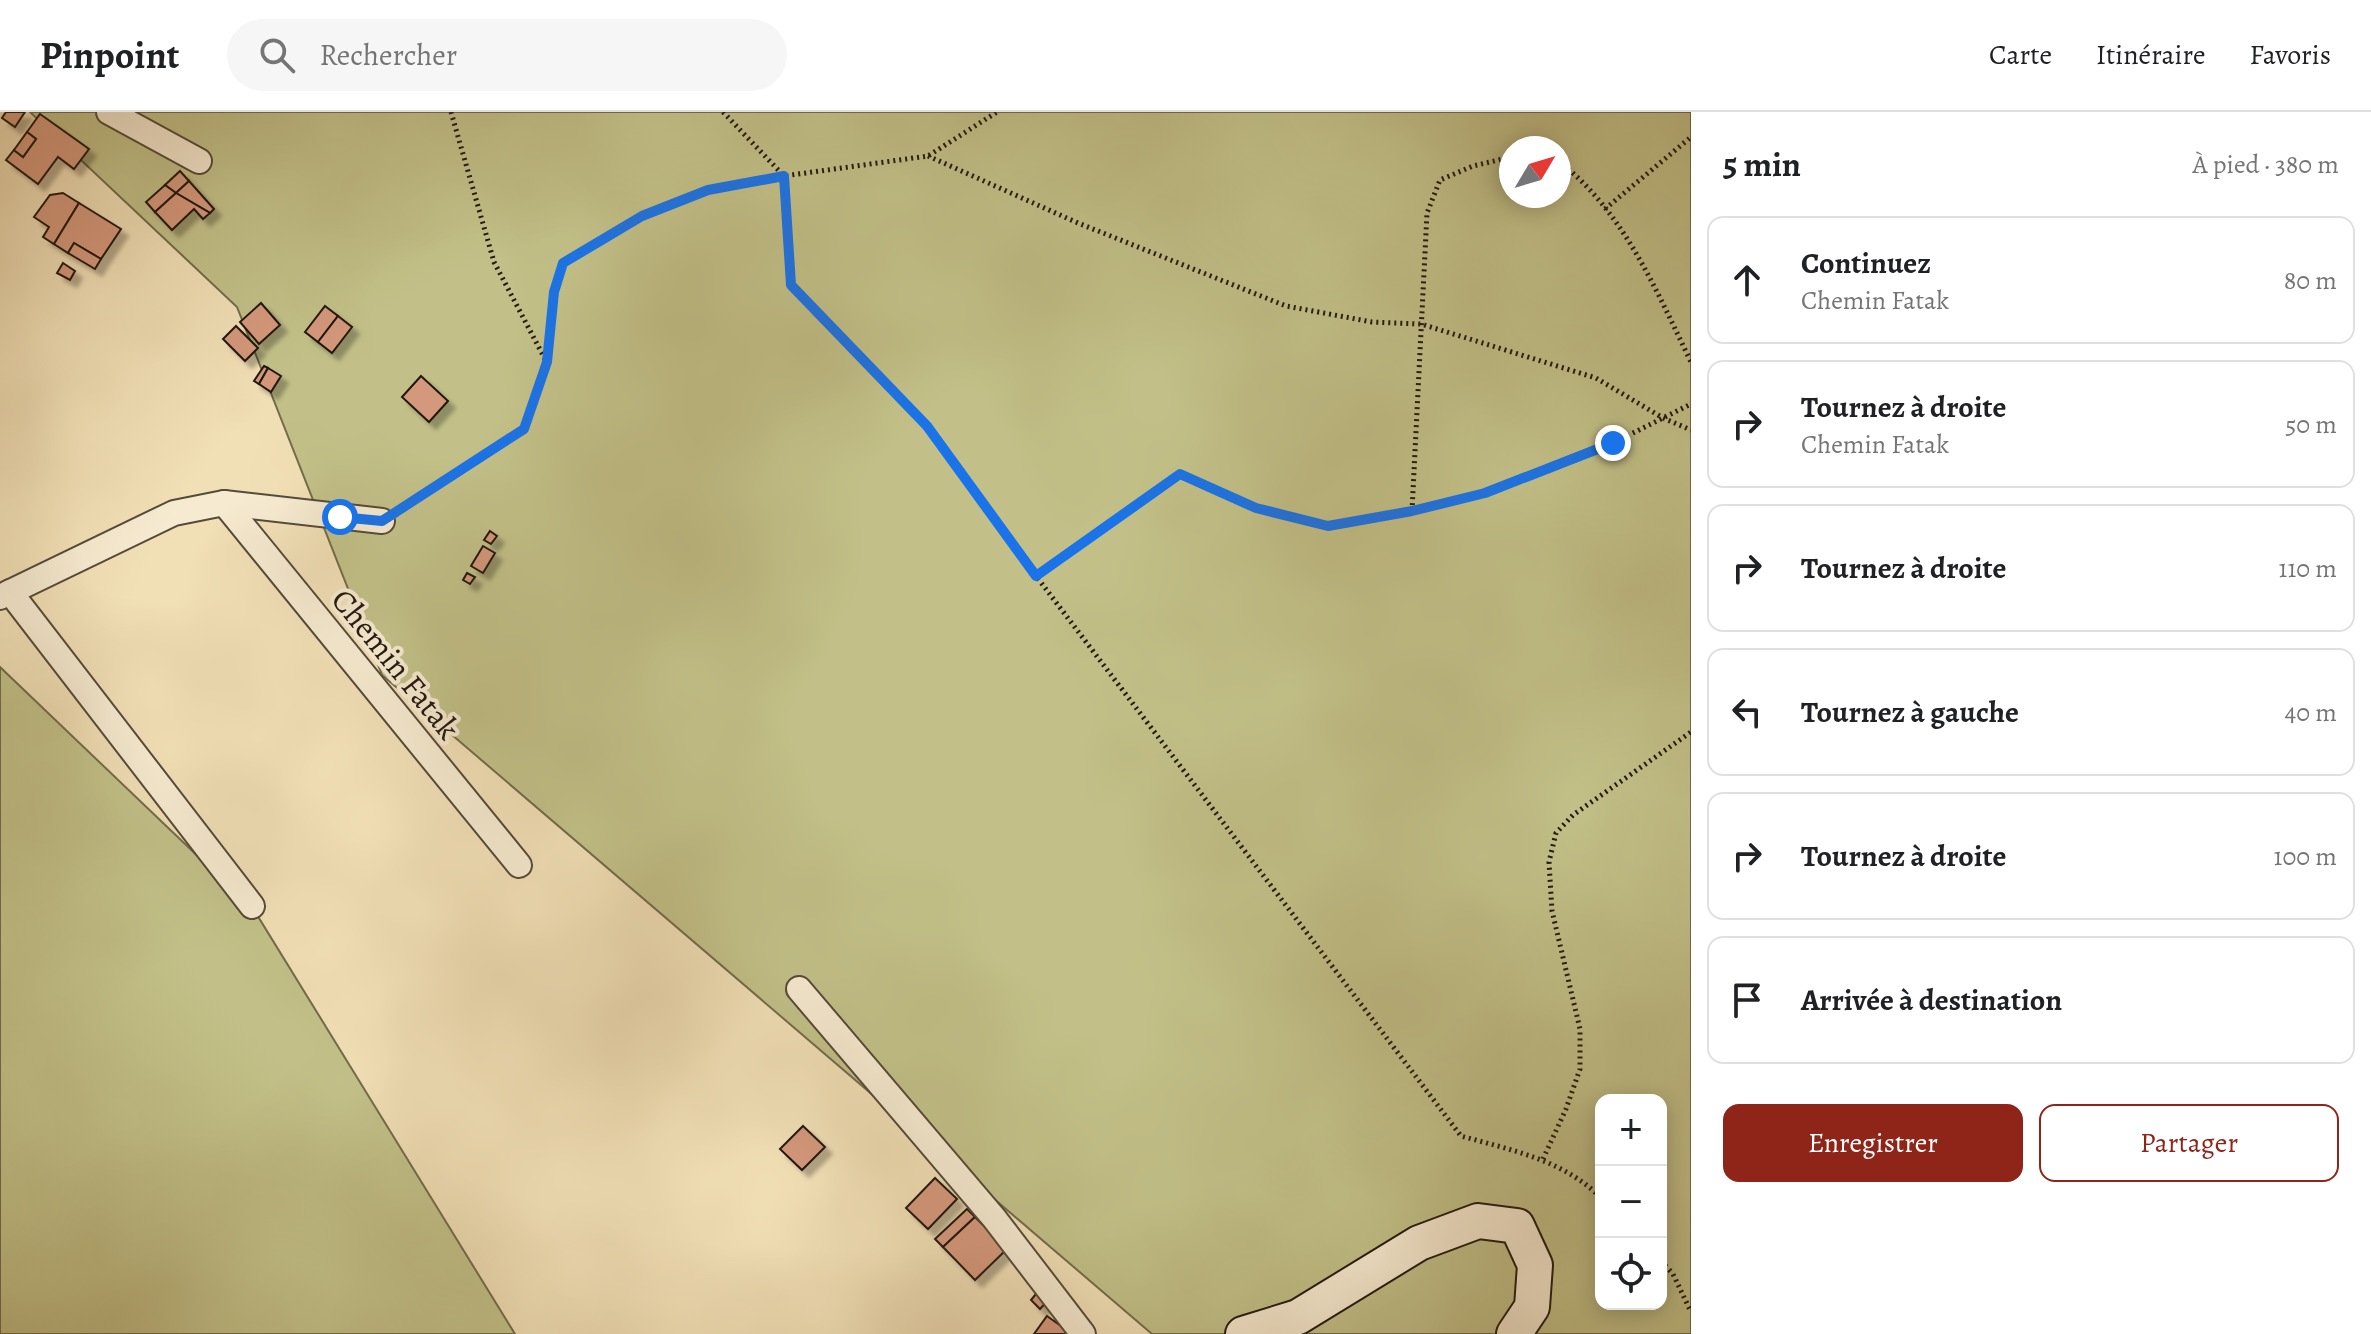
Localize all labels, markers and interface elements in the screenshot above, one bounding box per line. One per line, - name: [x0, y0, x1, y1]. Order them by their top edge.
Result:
- search box: [227, 19, 787, 91]
- text: Pinpoint: [40, 29, 179, 81]
- icon: search: [255, 33, 299, 77]
- text: Rechercher: [319, 35, 457, 75]
- text: Carte: [1989, 36, 2052, 74]
- text: Itinéraire: [2096, 36, 2206, 74]
- text: Favoris: [2250, 36, 2331, 74]
- north arrow: [1499, 136, 1571, 208]
- text: 5 min: [1723, 141, 1801, 188]
- text: À pied · 380 m: [2192, 147, 2339, 182]
- text: Continuez: [1801, 243, 1931, 283]
- icon: ahead: [1725, 258, 1769, 302]
- text: 80 m: [2284, 263, 2337, 298]
- text: Chemin Fatak: [1801, 283, 1949, 318]
- text: Tournez à droite: [1801, 387, 2006, 427]
- icon: right: [1725, 402, 1769, 446]
- text: 50 m: [2285, 407, 2337, 442]
- route end: [1595, 425, 1631, 461]
- text: Chemin Fatak: [1801, 427, 1949, 462]
- route start: [322, 499, 358, 535]
- icon: right: [1725, 546, 1769, 590]
- text: Tournez à droite: [1801, 548, 2006, 588]
- text: 110 m: [2279, 551, 2337, 586]
- street label: Chemin Fatak: [322, 579, 471, 749]
- icon: left: [1725, 690, 1769, 734]
- text: Tournez à gauche: [1801, 692, 2019, 732]
- text: 40 m: [2285, 695, 2337, 730]
- icon: right: [1725, 834, 1769, 878]
- text: Tournez à droite: [1801, 836, 2006, 876]
- text: 100 m: [2274, 839, 2337, 874]
- icon: arrive: [1725, 978, 1769, 1022]
- text: Arrivée à destination: [1801, 980, 2062, 1020]
- map controls: [1595, 1094, 1667, 1310]
- button: +: [1595, 1094, 1667, 1166]
- button: Enregistrer: [1723, 1104, 2023, 1182]
- button: Partager: [2039, 1104, 2339, 1182]
- button: −: [1595, 1166, 1667, 1238]
- button: locate: [1595, 1238, 1667, 1310]

